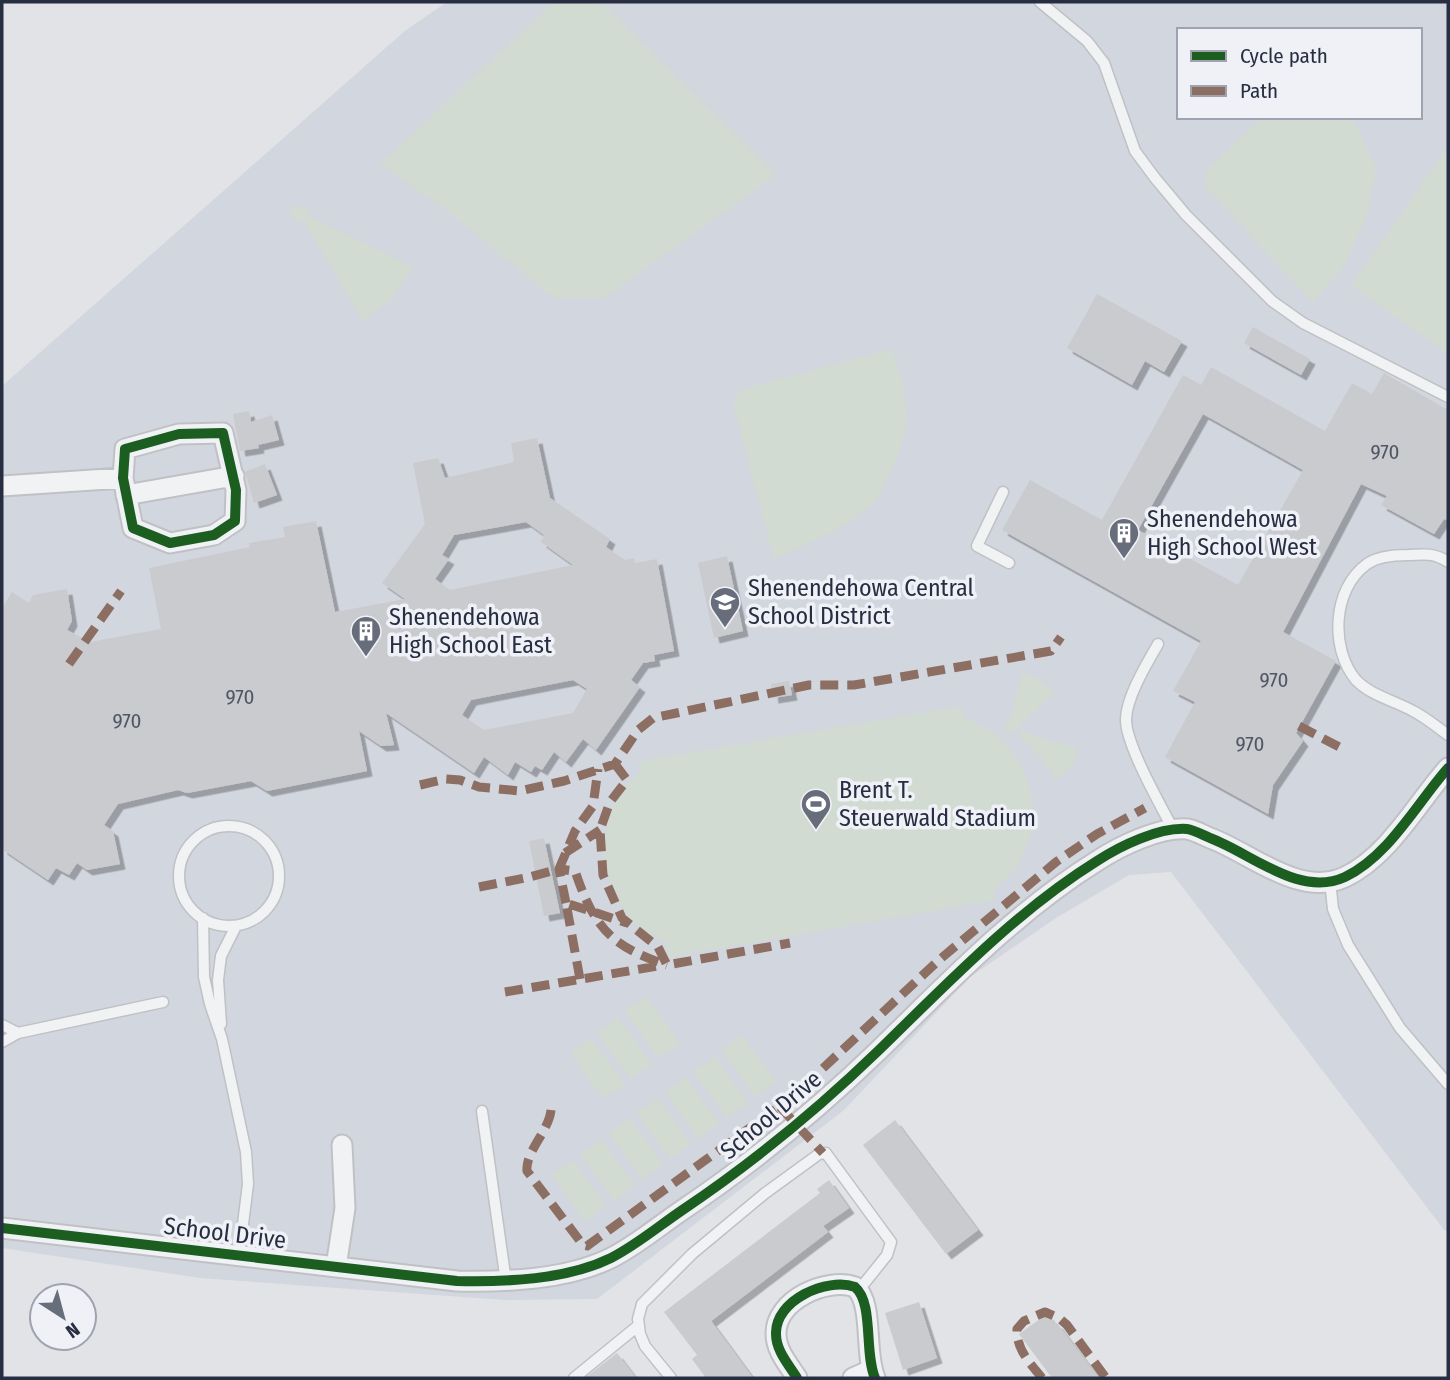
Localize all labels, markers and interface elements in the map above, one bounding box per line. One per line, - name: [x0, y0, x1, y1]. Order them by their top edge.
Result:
- legend: [1177, 28, 1422, 119]
- text: Cycle path: [1240, 43, 1328, 69]
- text: Path: [1240, 78, 1278, 104]
- house number: 970: [1370, 439, 1400, 465]
- place label: Shenendehowa High School West: [1147, 505, 1317, 561]
- building icon: Shenendehowa High School West: [1107, 516, 1141, 560]
- place label: Shenendehowa Central School District: [748, 574, 974, 630]
- school or university icon: Shenendehowa Central School District: [708, 585, 742, 629]
- place label: Shenendehowa High School East: [389, 603, 552, 659]
- building icon: Shenendehowa High School East: [349, 614, 383, 658]
- house number: 970: [1259, 667, 1289, 693]
- house number: 970: [225, 684, 255, 710]
- house number: 970: [112, 708, 142, 734]
- house number: 970: [1235, 731, 1265, 757]
- place label: Brent T. Steuerwald Stadium: [839, 776, 1036, 832]
- sports icon: Brent T. Steuerwald Stadium: [799, 787, 833, 831]
- street label: School Drive: [715, 1065, 827, 1165]
- street label: School Drive: [162, 1212, 288, 1254]
- north arrow: [28, 1282, 98, 1352]
- text: N: [61, 1318, 84, 1343]

